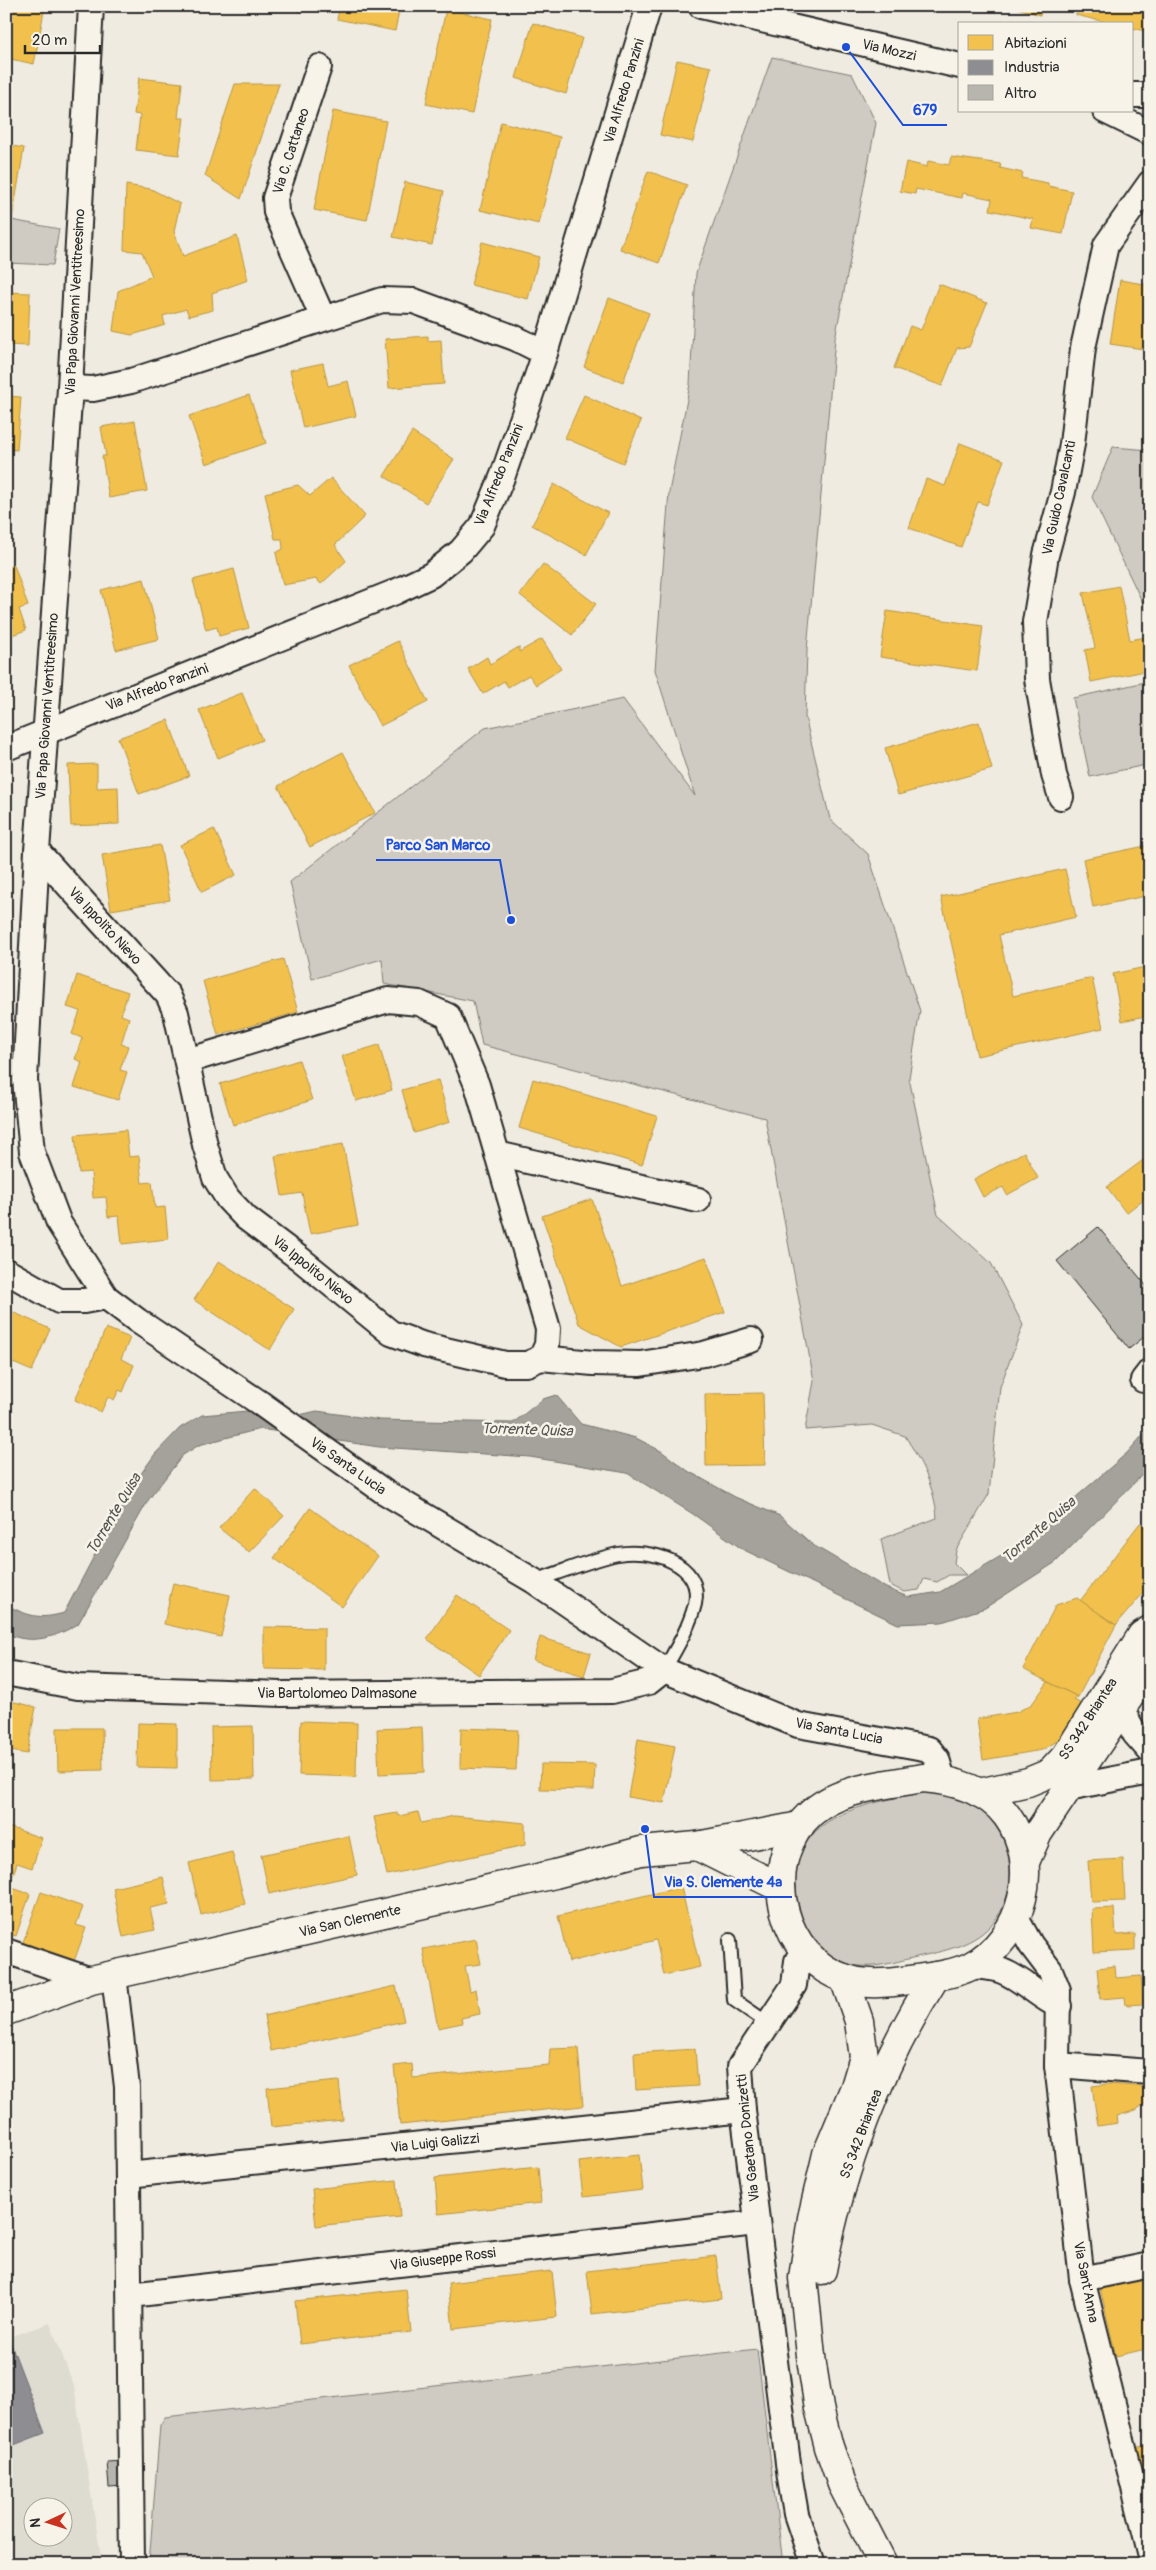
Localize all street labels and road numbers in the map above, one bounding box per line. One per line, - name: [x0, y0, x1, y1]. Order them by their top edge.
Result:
- street label: Via Alfredo Panzini: [600, 36, 648, 145]
- street label: Via Mozzi: [860, 36, 918, 65]
- street label: Via C. Cattaneo: [269, 105, 313, 196]
- street label: Via Papa Giovanni Ventitreesimo: [62, 208, 88, 396]
- street label: Via Alfredo Panzini: [471, 421, 527, 528]
- street label: Via Guido Cavalcanti: [1039, 439, 1080, 557]
- street label: Via Papa Giovanni Ventitreesimo: [32, 612, 62, 800]
- street label: Via Alfredo Panzini: [103, 659, 211, 714]
- street label: Via Ippolito Nievo: [65, 884, 146, 969]
- street label: Via Ippolito Nievo: [269, 1232, 358, 1308]
- street label: Via Santa Lucia: [307, 1434, 389, 1498]
- street label: SS 342 Briantea: [1055, 1675, 1121, 1763]
- street label: Via Bartolomeo Dalmasone: [257, 1685, 417, 1702]
- street label: Via Santa Lucia: [794, 1714, 884, 1748]
- street label: Via San Clemente: [298, 1901, 403, 1941]
- street label: Via Gaetano Donizetti: [733, 2073, 763, 2203]
- street label: SS 342 Briantea: [836, 2087, 886, 2181]
- street label: Via Luigi Galizzi: [390, 2130, 481, 2156]
- street label: Via Sant'Anna: [1070, 2240, 1102, 2324]
- street label: Via Giuseppe Rossi: [389, 2244, 497, 2274]

